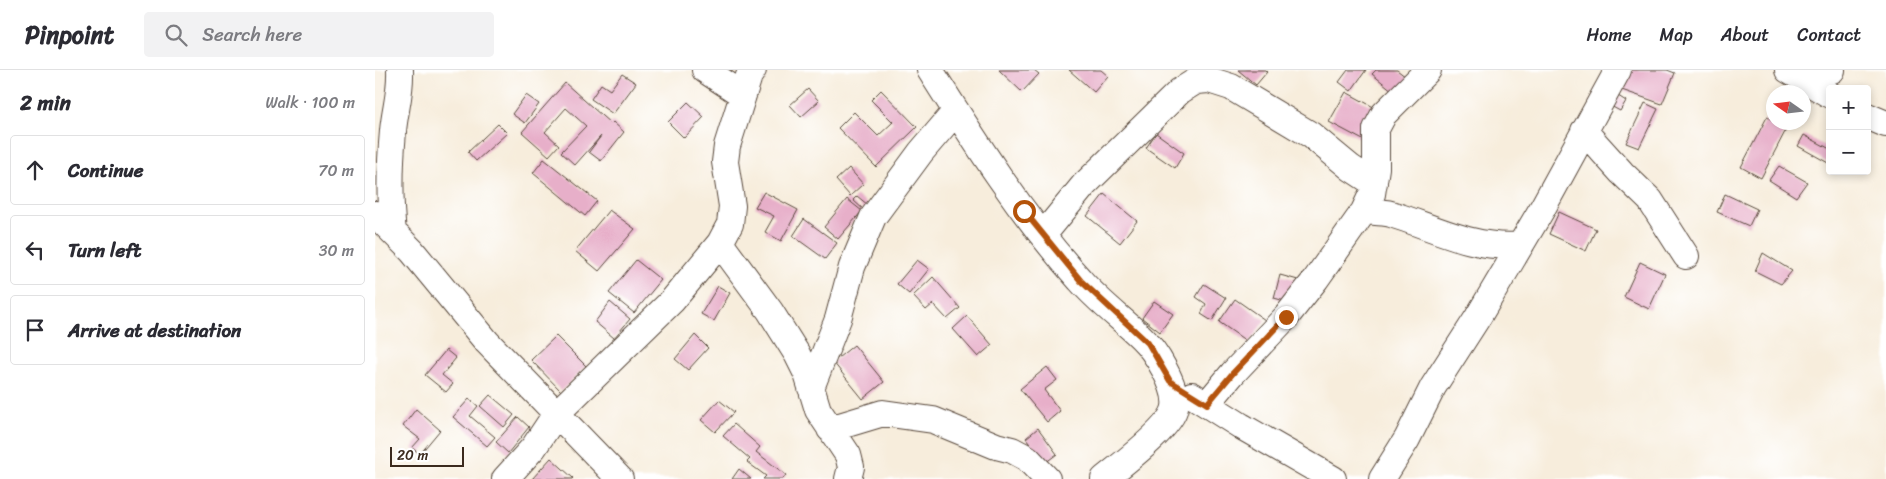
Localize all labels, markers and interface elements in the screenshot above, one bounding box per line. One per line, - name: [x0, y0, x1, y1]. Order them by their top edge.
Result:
- search box: [144, 12, 494, 57]
- text: Pinpoint: [25, 14, 114, 56]
- text: Search here: [202, 18, 302, 51]
- text: Home: [1587, 19, 1632, 51]
- text: Map: [1660, 19, 1693, 51]
- text: About: [1721, 19, 1769, 51]
- text: Contact: [1797, 19, 1861, 51]
- icon: search: [162, 21, 190, 49]
- text: 2 min: [20, 84, 71, 122]
- north arrow: [1766, 85, 1811, 130]
- map controls: [1826, 85, 1871, 175]
- button: +: [1826, 85, 1871, 130]
- text: Walk · 100 m: [265, 88, 355, 117]
- button: −: [1826, 130, 1871, 175]
- text: Continue: [68, 154, 144, 187]
- icon: ahead: [21, 156, 49, 184]
- text: 70 m: [318, 156, 354, 185]
- route start: [1013, 200, 1036, 223]
- text: Turn left: [68, 234, 141, 267]
- icon: left: [21, 236, 49, 264]
- text: 30 m: [319, 236, 354, 265]
- route end: [1275, 306, 1298, 329]
- text: Arrive at destination: [68, 314, 241, 347]
- icon: arrive: [21, 316, 49, 344]
- text: 20 m: [397, 443, 428, 468]
- scale bar: [390, 444, 464, 467]

